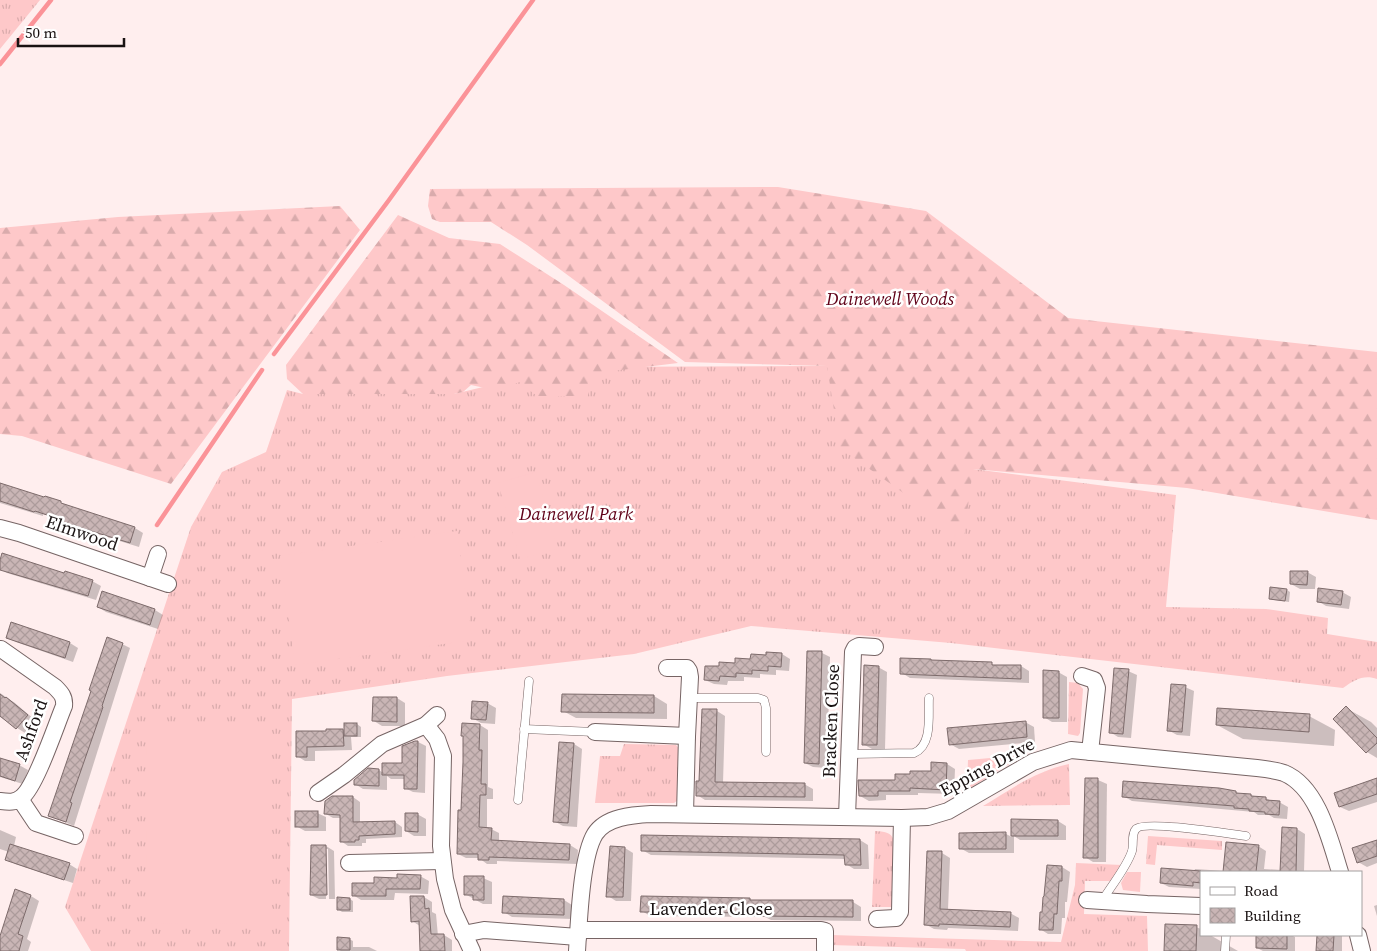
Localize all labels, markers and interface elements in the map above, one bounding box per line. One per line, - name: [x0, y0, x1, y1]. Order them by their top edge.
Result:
- scale bar: [18, 15, 124, 47]
- text: 50 m: [25, 22, 57, 43]
- park label: Dainewell Woods: [825, 286, 955, 311]
- park label: Dainewell Park: [518, 501, 633, 526]
- street label: Elmwood: [43, 508, 122, 557]
- street label: Bracken Close: [816, 664, 845, 778]
- street label: Ashford: [8, 695, 53, 764]
- street label: Epping Drive: [935, 731, 1039, 802]
- legend: [1200, 871, 1362, 936]
- text: Road: [1244, 880, 1278, 901]
- street label: Lavender Close: [649, 896, 773, 921]
- text: Building: [1244, 905, 1301, 926]

